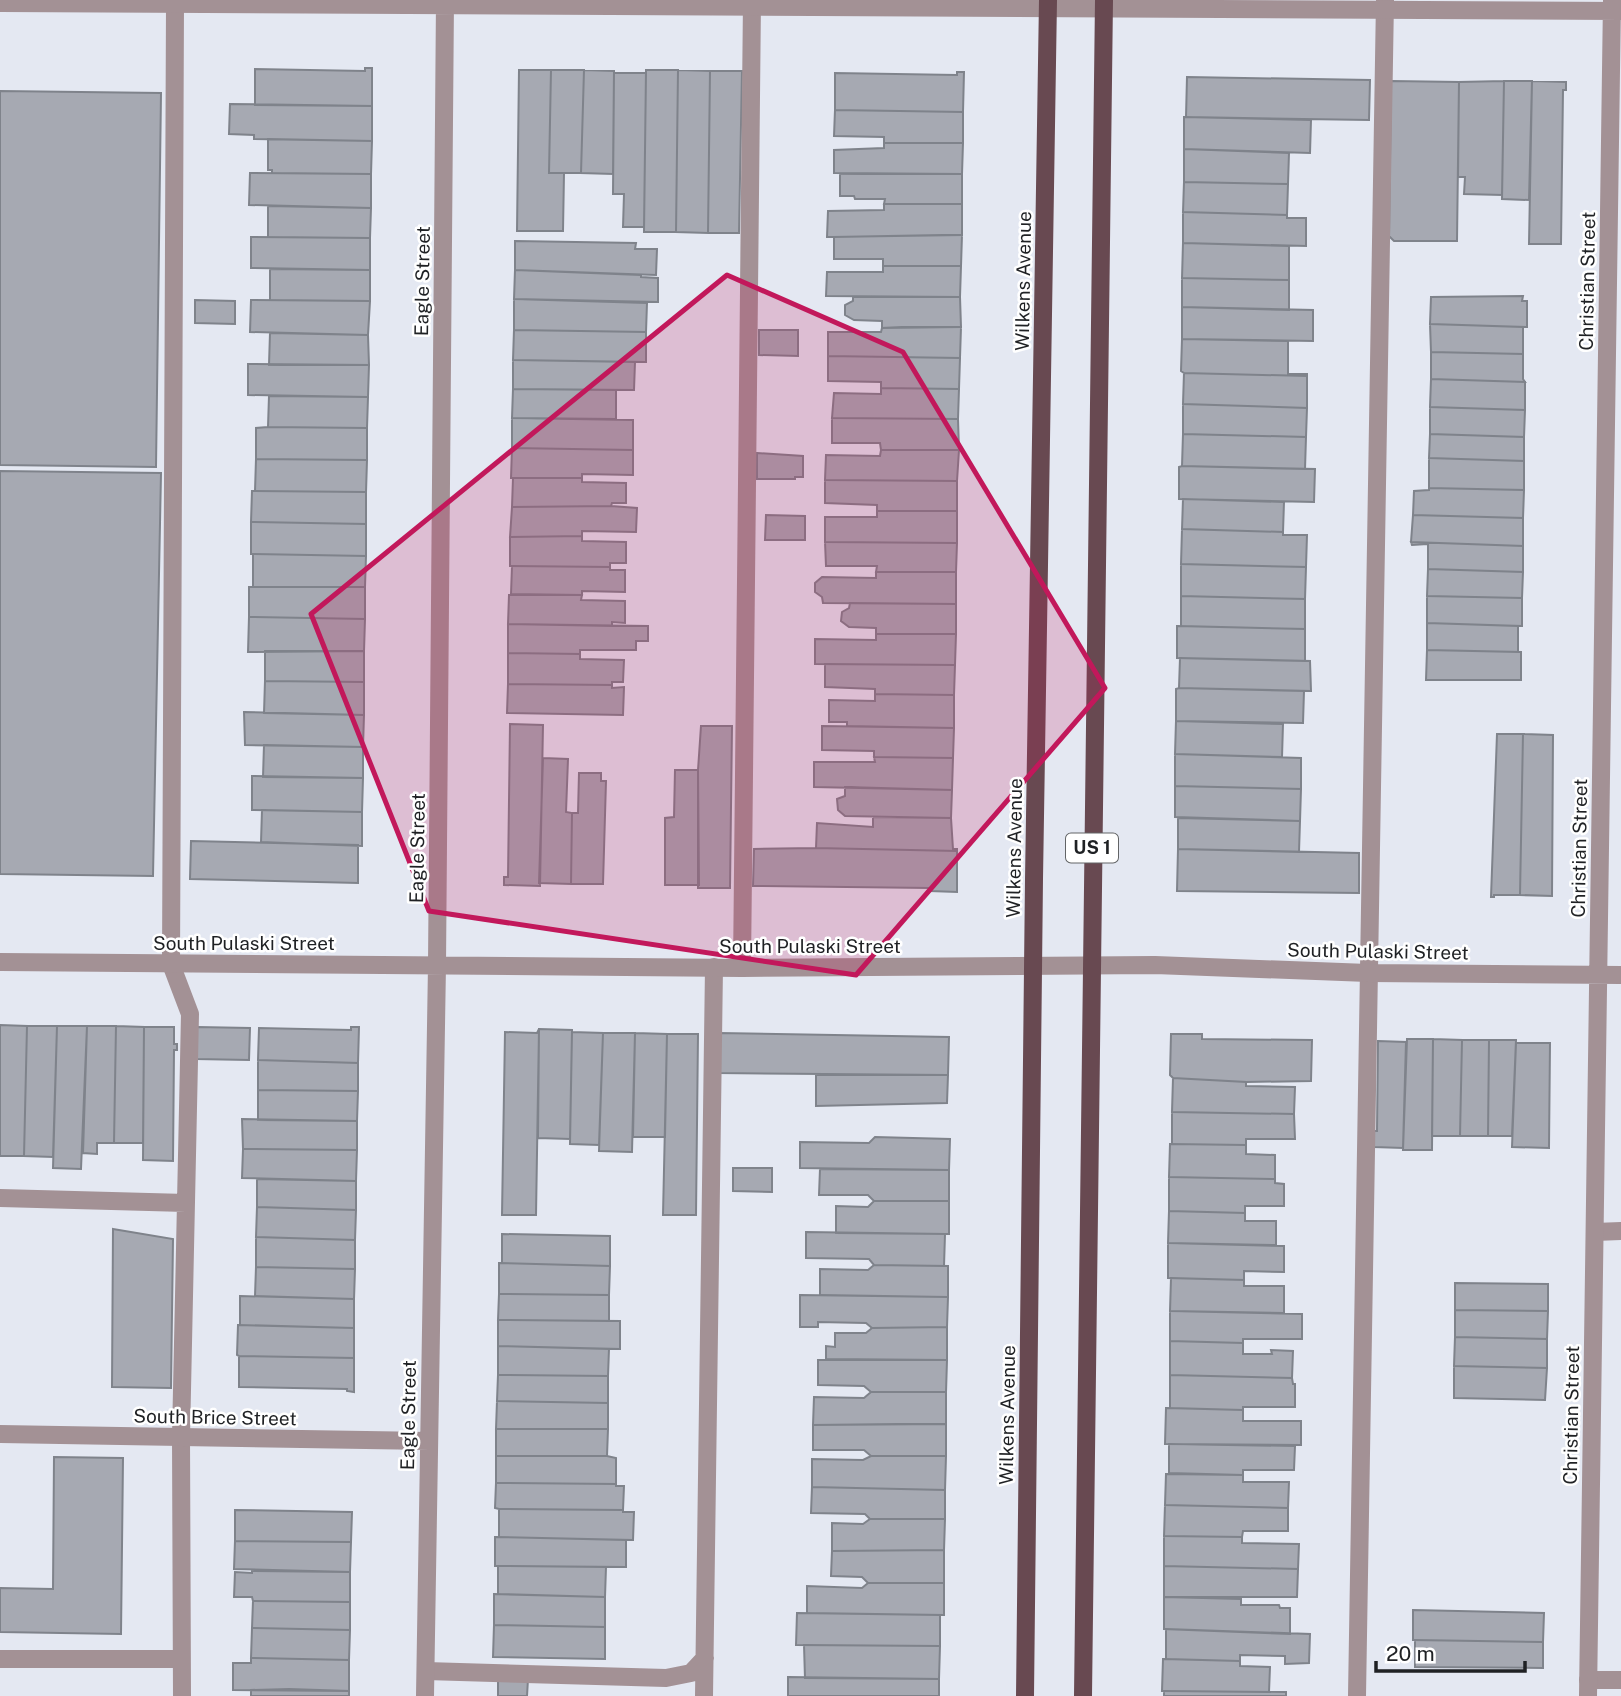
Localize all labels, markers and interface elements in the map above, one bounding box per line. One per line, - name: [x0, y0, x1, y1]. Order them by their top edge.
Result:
- street label: Wilkens Avenue: [1011, 211, 1035, 351]
- street label: Christian Street: [1575, 211, 1599, 351]
- street label: Eagle Street: [410, 226, 434, 336]
- street label: Wilkens Avenue: [1002, 778, 1026, 918]
- street label: Christian Street: [1567, 778, 1591, 918]
- street label: Eagle Street: [405, 793, 429, 903]
- road number: US 1: [1066, 834, 1118, 862]
- street label: South Pulaski Street: [153, 932, 335, 954]
- street label: South Pulaski Street: [719, 935, 901, 957]
- street label: South Pulaski Street: [1287, 938, 1469, 964]
- street label: Wilkens Avenue: [995, 1345, 1019, 1485]
- street label: Christian Street: [1559, 1345, 1583, 1485]
- street label: Eagle Street: [396, 1360, 420, 1470]
- street label: South Brice Street: [133, 1405, 297, 1429]
- scale bar: [1376, 1630, 1525, 1674]
- text: 20 m: [1386, 1641, 1435, 1666]

